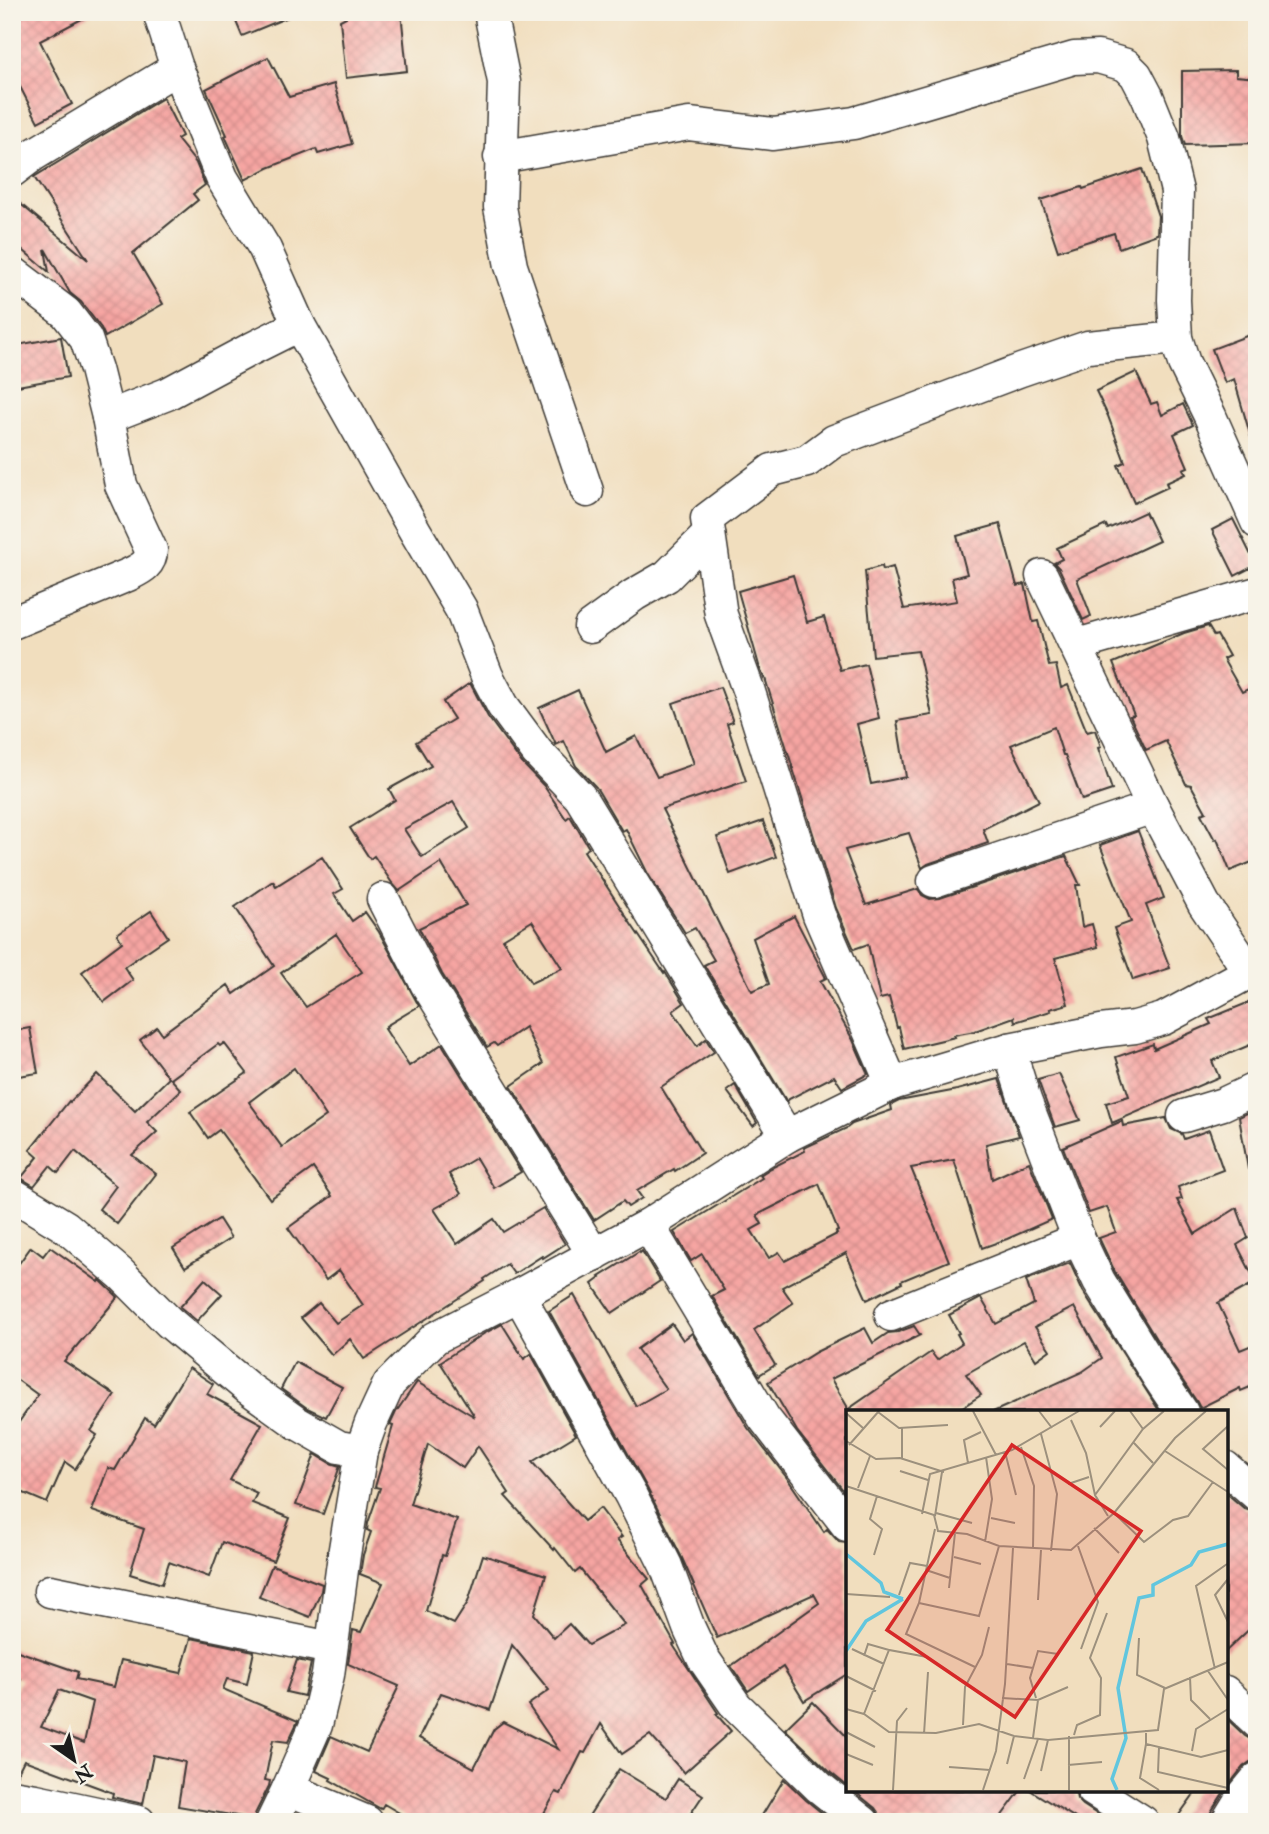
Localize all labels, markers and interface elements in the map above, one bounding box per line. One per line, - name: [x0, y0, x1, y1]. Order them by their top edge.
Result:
- inset map: [846, 1410, 1227, 1792]
- north arrow: [38, 1726, 108, 1796]
- text: N: [68, 1758, 98, 1789]

